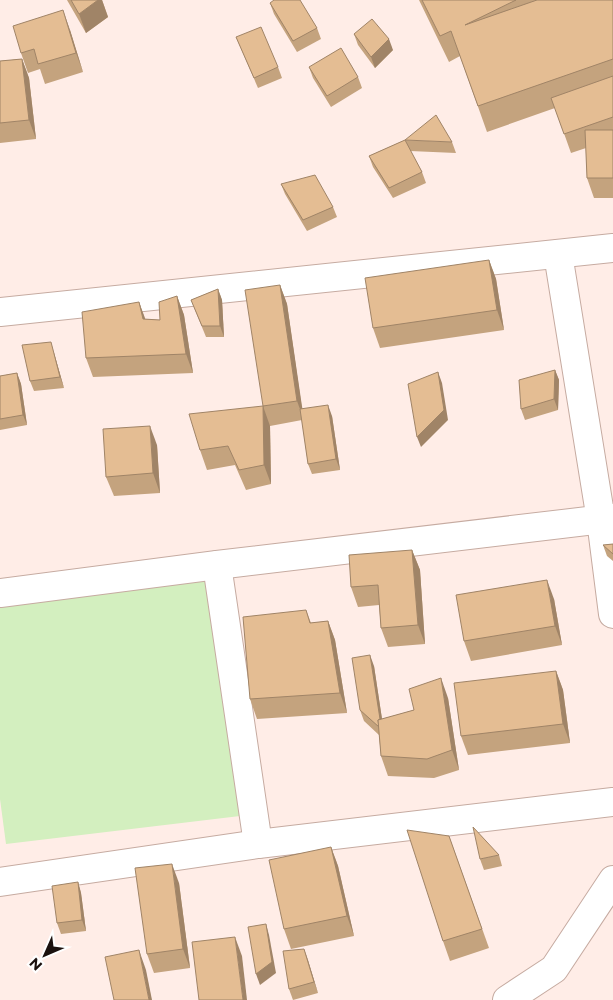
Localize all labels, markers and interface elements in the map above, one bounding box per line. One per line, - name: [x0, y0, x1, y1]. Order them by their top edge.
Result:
- north arrow: [20, 930, 70, 980]
- text: N: [25, 954, 46, 975]

